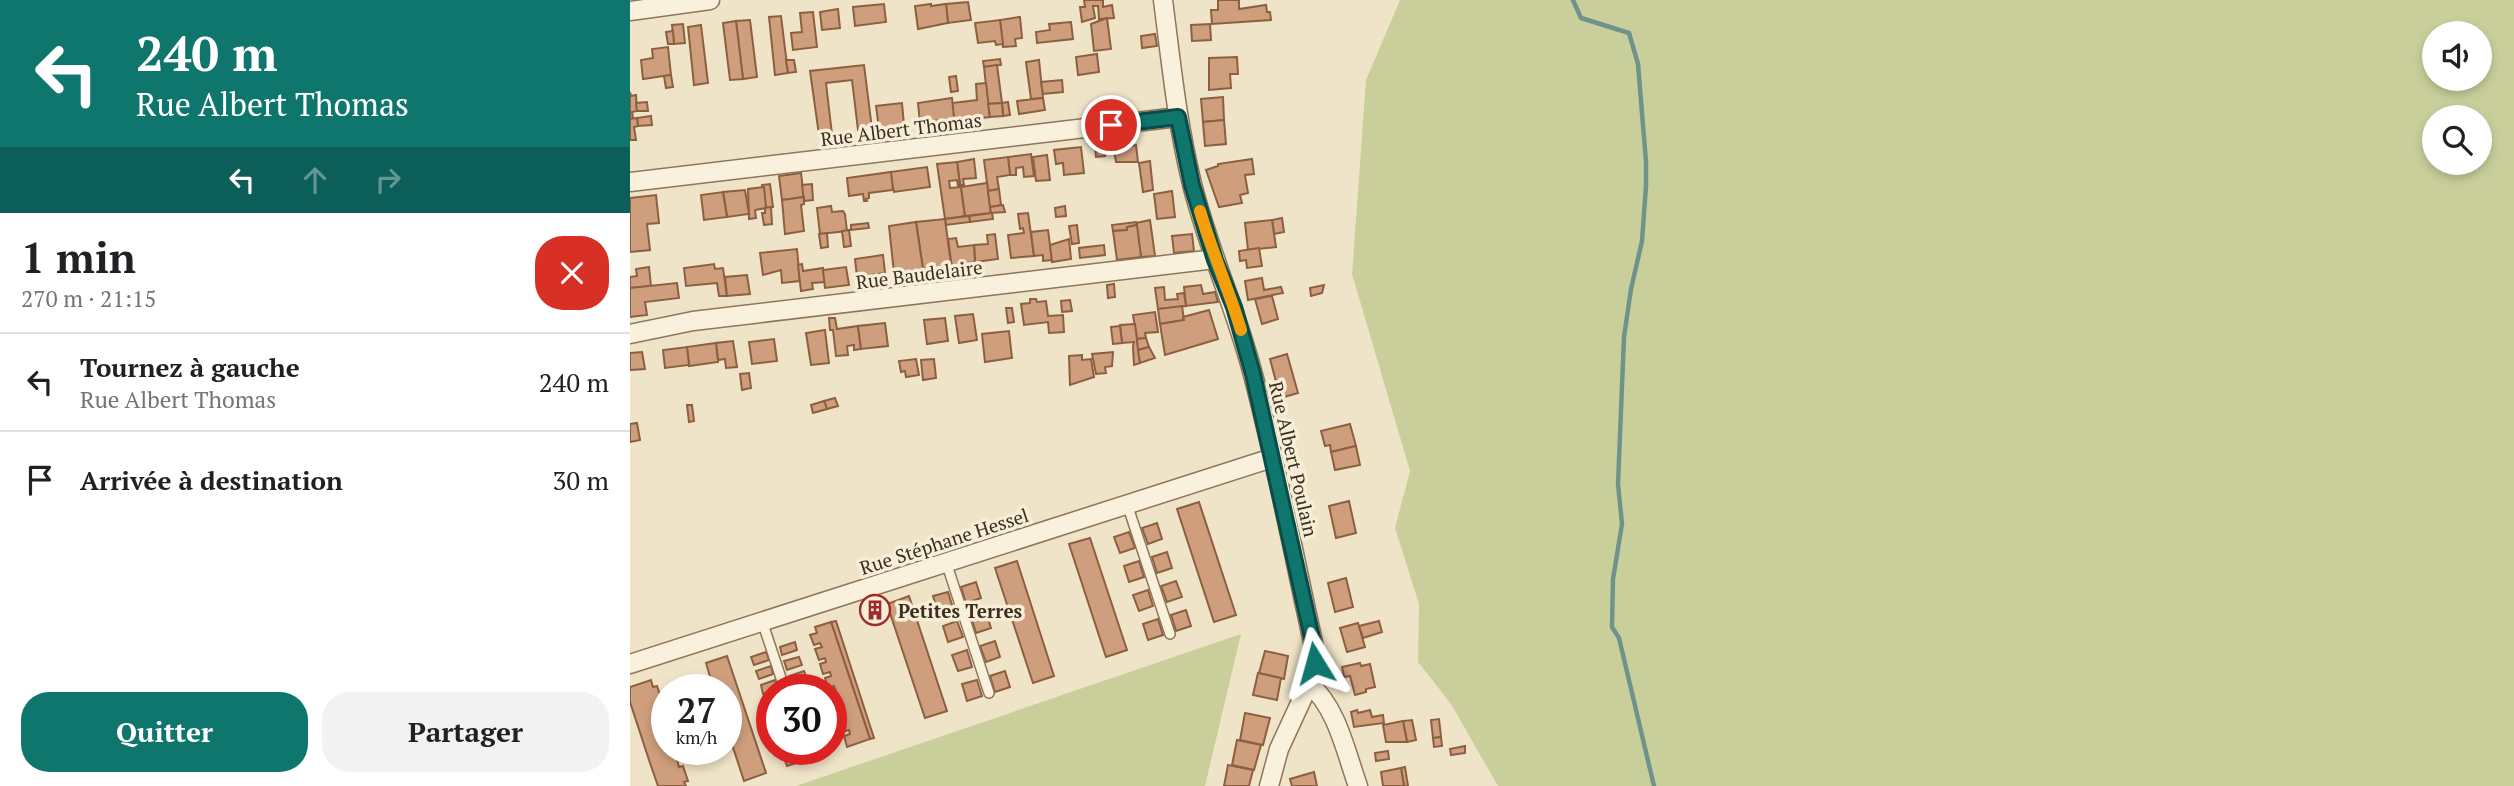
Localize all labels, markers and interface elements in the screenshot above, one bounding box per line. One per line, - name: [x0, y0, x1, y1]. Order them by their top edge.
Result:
- text: 240 m: [136, 20, 278, 85]
- map controls: [2422, 21, 2492, 175]
- button: sound: [2422, 21, 2492, 91]
- icon: left: [21, 28, 112, 119]
- text: Rue Albert Thomas: [136, 83, 409, 125]
- pin: [1081, 95, 1141, 155]
- button: search: [2422, 105, 2492, 175]
- icon: arrive: [1092, 106, 1130, 144]
- street label: Rue Albert Thomas: [819, 107, 983, 151]
- icon: left: [223, 161, 261, 199]
- icon: ahead: [296, 161, 334, 199]
- icon: right: [369, 161, 407, 199]
- text: 1 min: [21, 229, 136, 285]
- button: close: [535, 236, 609, 310]
- street label: Rue Baudelaire: [854, 254, 984, 294]
- text: 270 m · 21:15: [21, 283, 156, 314]
- text: Tournez à gauche: [80, 350, 300, 384]
- icon: left: [21, 363, 59, 401]
- text: 240 m: [539, 365, 609, 399]
- street label: Rue Albert Poulain: [1264, 379, 1324, 539]
- text: Rue Albert Thomas: [80, 384, 276, 415]
- icon: arrive: [21, 461, 59, 499]
- text: Arrivée à destination: [80, 463, 343, 497]
- text: 30 m: [553, 463, 609, 497]
- street label: Rue Stéphane Hessel: [856, 502, 1032, 580]
- building icon: Petites Terres: [858, 593, 892, 627]
- place label: Petites Terres: [898, 598, 1023, 623]
- position arrow: [1278, 626, 1352, 700]
- speed limit sign: 30: [756, 674, 847, 765]
- text: 27: [677, 687, 716, 733]
- button: Quitter: [21, 692, 308, 772]
- button: Partager: [322, 692, 609, 772]
- text: km/h: [676, 725, 717, 749]

